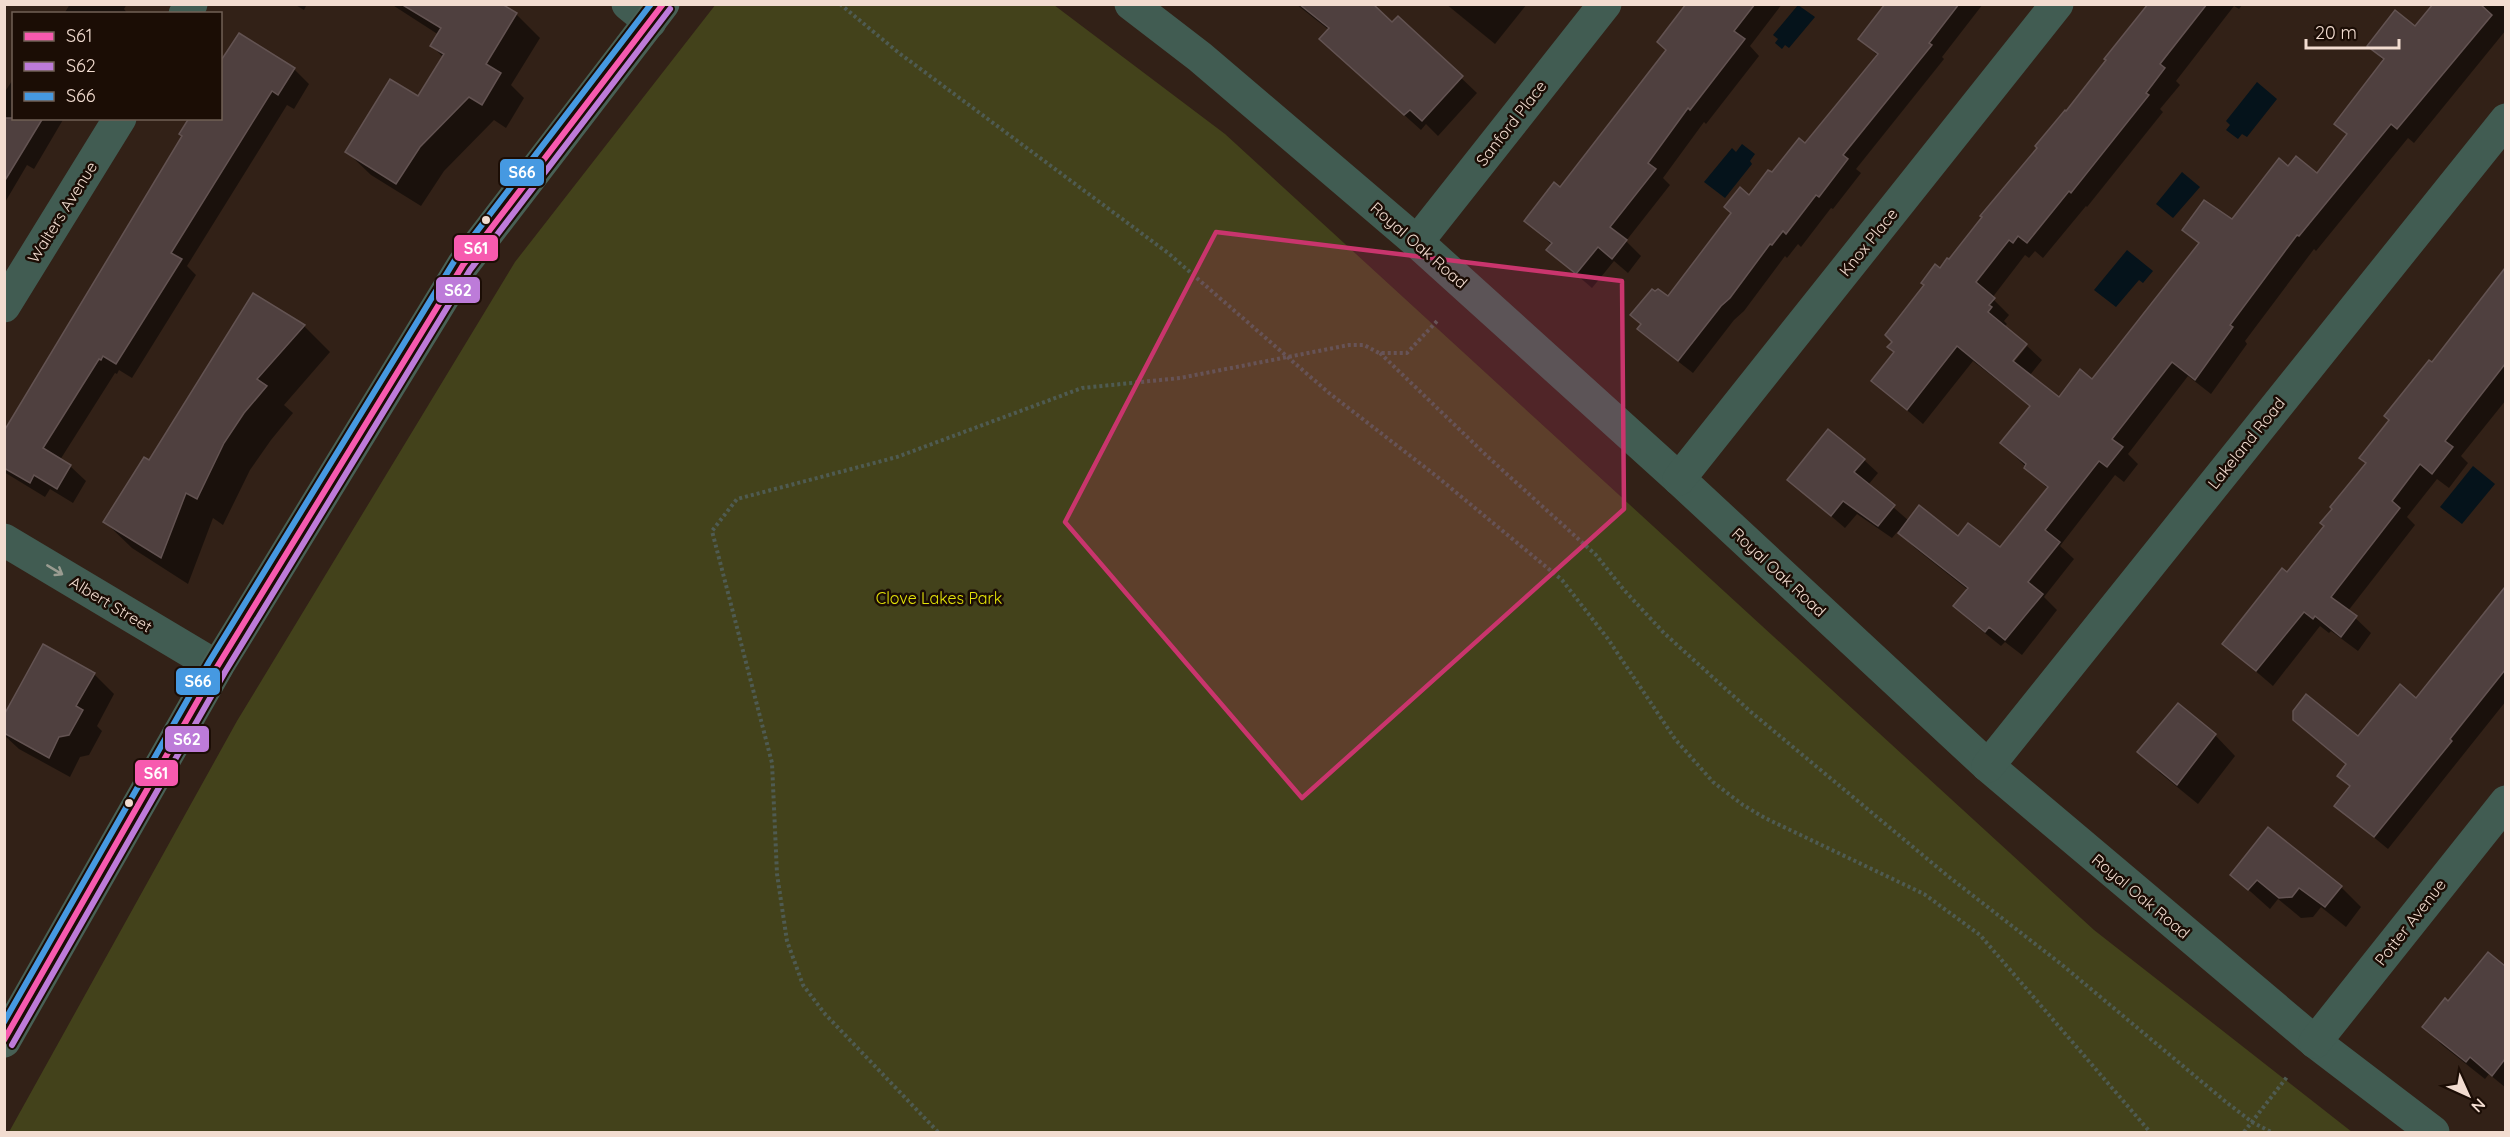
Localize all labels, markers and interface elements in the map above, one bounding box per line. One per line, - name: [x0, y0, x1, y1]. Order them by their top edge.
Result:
- legend: [12, 12, 222, 120]
- scale bar: [2306, 12, 2399, 50]
- text: 20 m: [2315, 21, 2357, 44]
- text: S61: [66, 24, 92, 47]
- text: S62: [66, 54, 96, 77]
- street label: Sanford Place: [1471, 76, 1551, 170]
- text: S66: [66, 84, 96, 107]
- street label: Walters Avenue: [23, 158, 101, 266]
- line badge: S66: [499, 158, 545, 187]
- text: S66: [508, 162, 536, 182]
- street label: Royal Oak Road: [1367, 198, 1471, 292]
- street label: Knox Place: [1835, 204, 1901, 280]
- unlabelled marker: [480, 214, 492, 226]
- line badge: S61: [453, 234, 499, 262]
- text: S61: [464, 238, 488, 258]
- line badge: S62: [435, 276, 481, 304]
- text: S62: [444, 280, 472, 300]
- street label: Lakeland Road: [2203, 393, 2289, 493]
- street label: Royal Oak Road: [1728, 523, 1830, 621]
- one-way arrow: [46, 565, 63, 577]
- street label: Albert Street: [66, 572, 156, 636]
- park label: Clove Lakes Park: [876, 588, 1002, 608]
- line badge: S66: [175, 667, 221, 696]
- text: S66: [184, 671, 212, 691]
- line badge: S62: [164, 725, 210, 753]
- text: S62: [173, 729, 201, 749]
- line badge: S61: [134, 759, 179, 787]
- text: S61: [144, 763, 168, 783]
- unlabelled marker: [123, 797, 135, 809]
- street label: Royal Oak Road: [2088, 849, 2194, 943]
- street label: Potter Avenue: [2370, 875, 2450, 969]
- north arrow: [2438, 1065, 2498, 1125]
- text: N: [2467, 1094, 2490, 1117]

